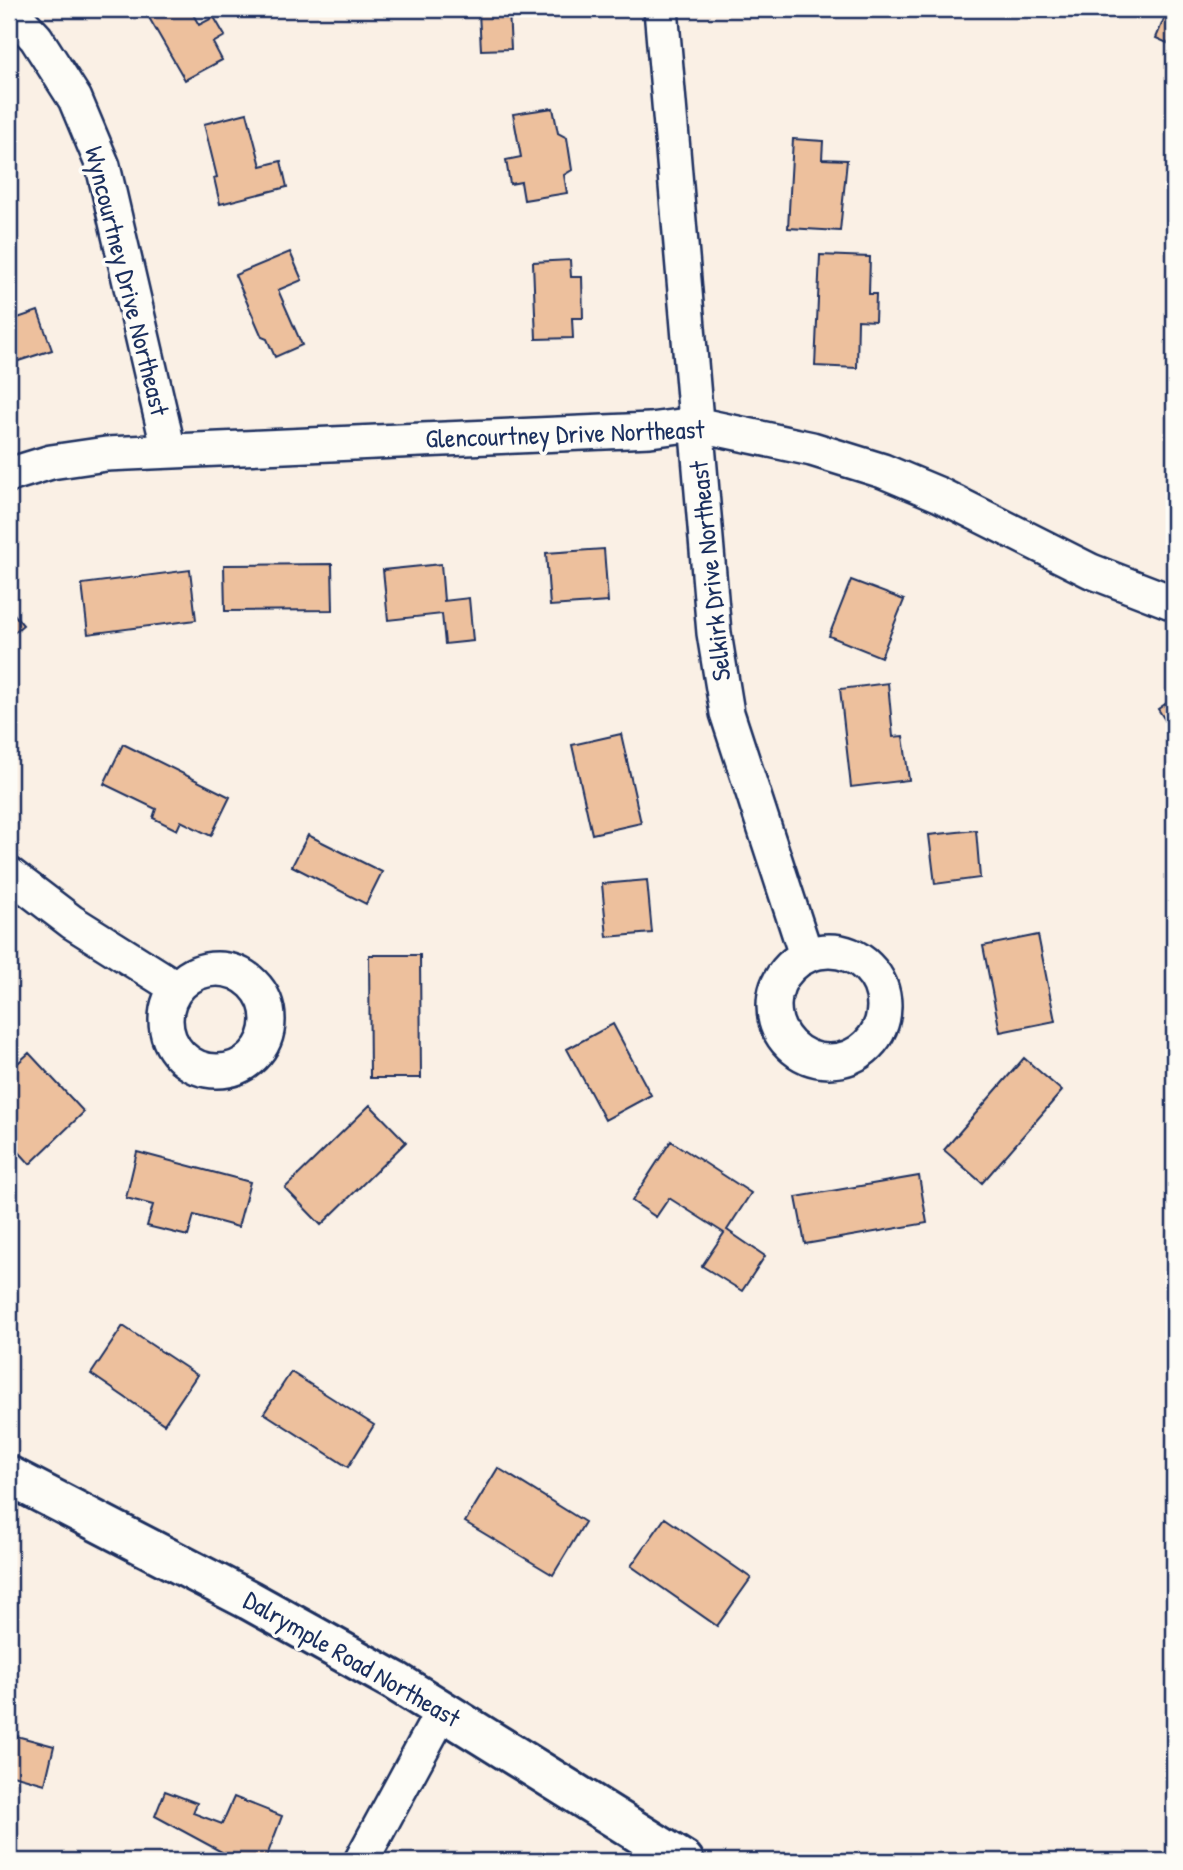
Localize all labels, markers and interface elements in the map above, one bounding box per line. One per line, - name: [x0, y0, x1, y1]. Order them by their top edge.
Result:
- street label: Wyncourtney Drive Northeast: [77, 143, 178, 420]
- street label: Glencourtney Drive Northeast: [425, 411, 706, 456]
- street label: Selkirk Drive Northeast: [680, 458, 738, 683]
- street label: Dalrymple Road Northeast: [237, 1582, 468, 1735]

